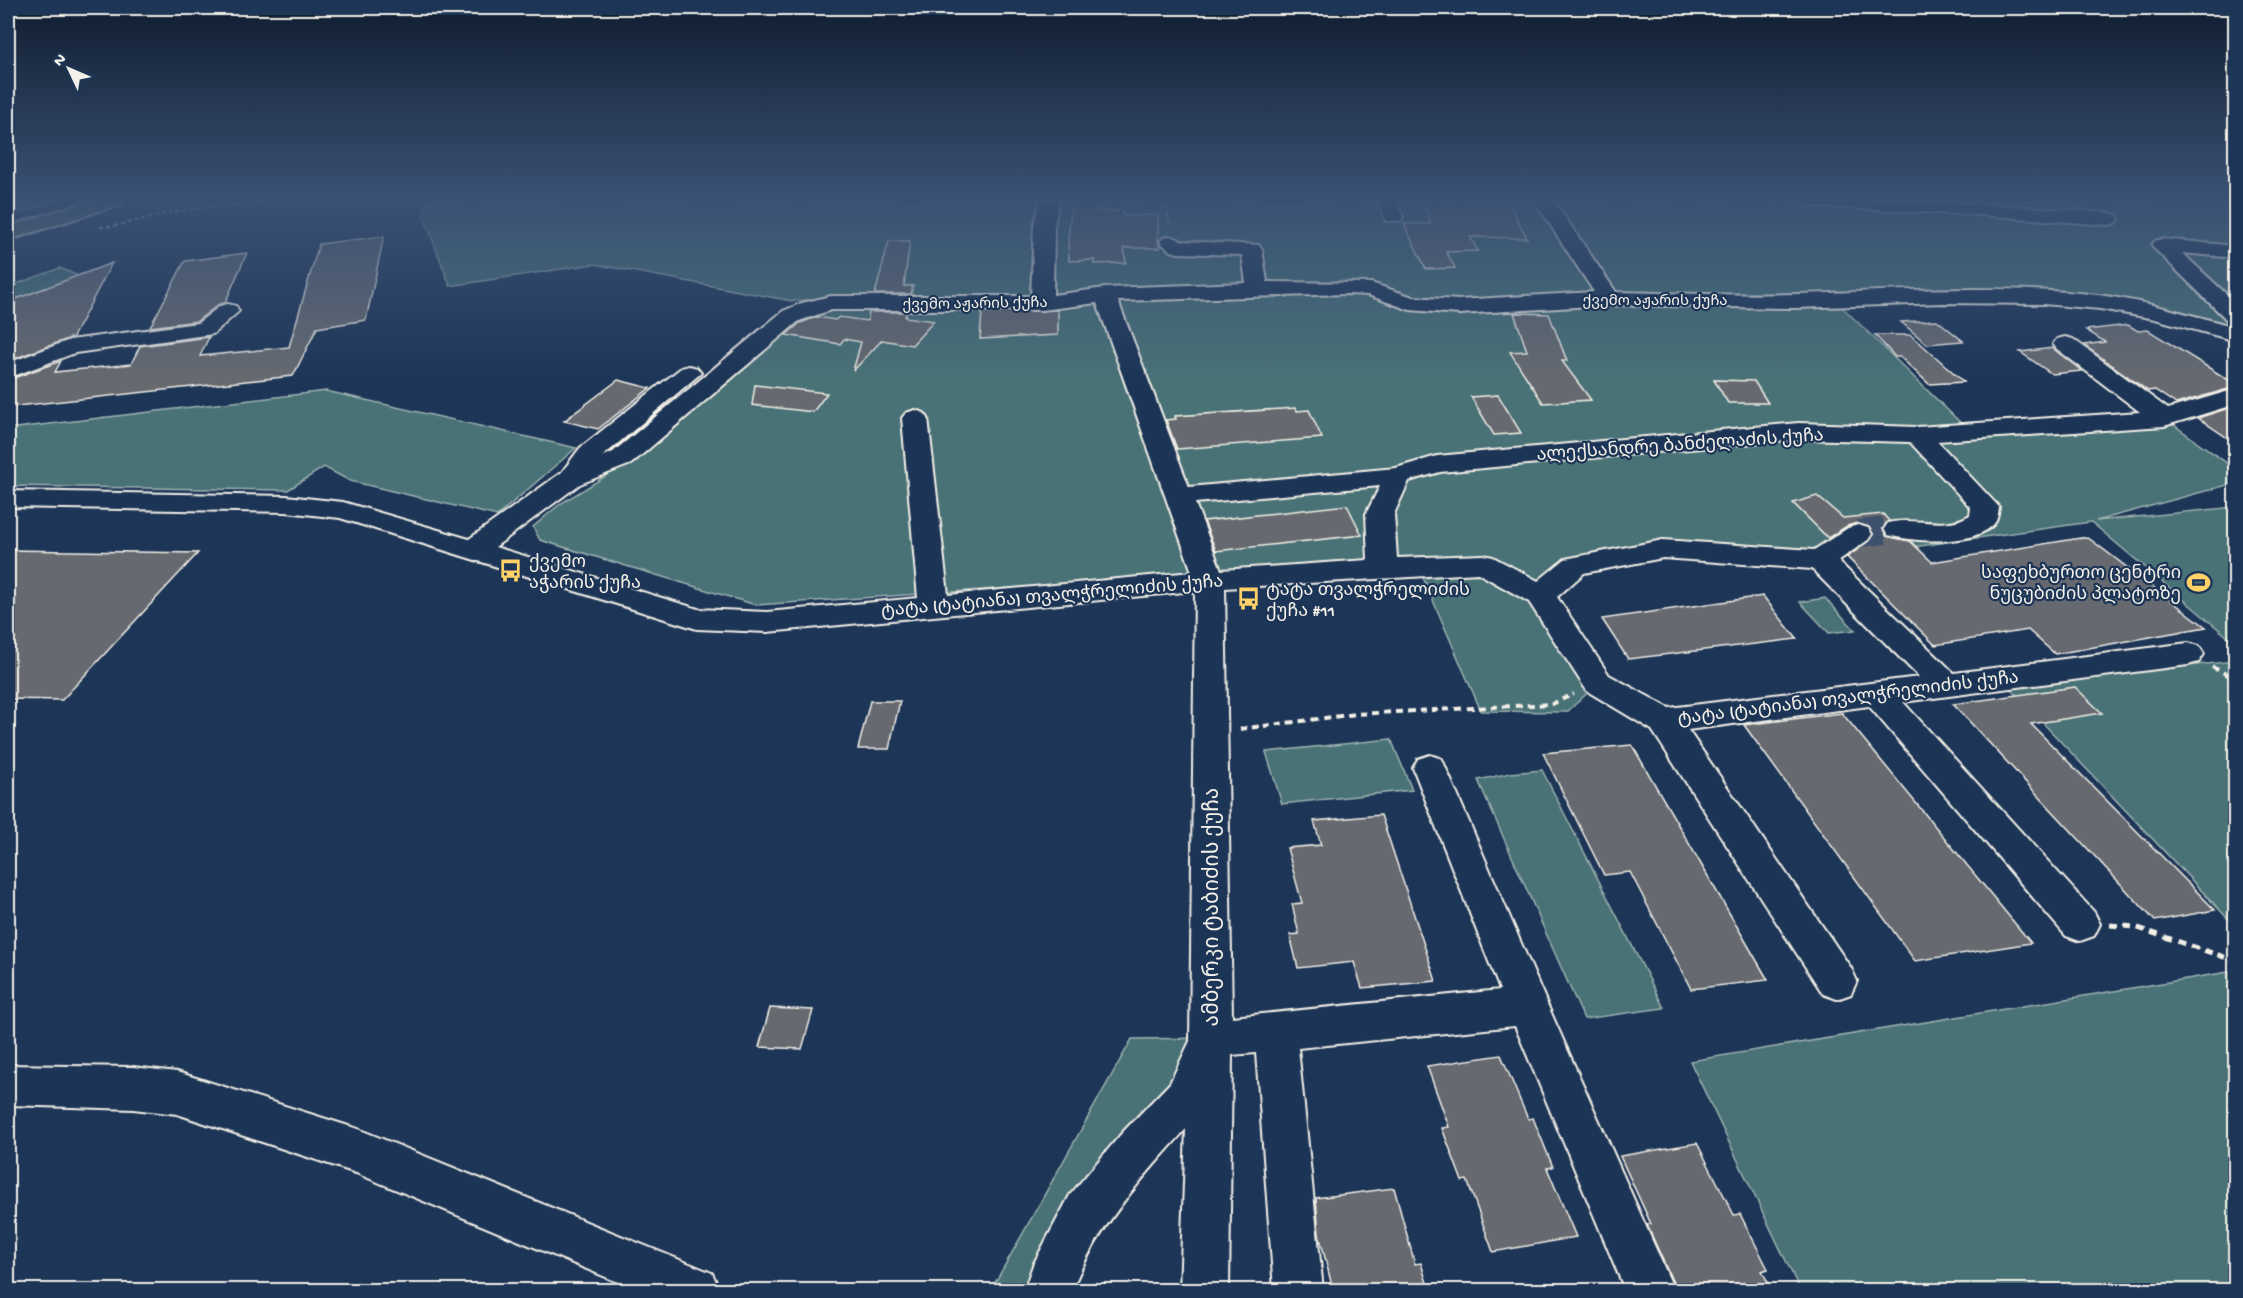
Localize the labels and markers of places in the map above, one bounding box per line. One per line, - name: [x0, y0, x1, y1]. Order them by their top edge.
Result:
- place label: ქვემო აჭარის ქუჩა: [529, 553, 641, 595]
- bus stop icon: ქვემო აჭარის ქუჩა: [498, 558, 524, 584]
- place label: საფეხბურთო ცენტრი ნუცუბიძის პლატოზე: [1981, 563, 2181, 606]
- sports icon: საფეხბურთო ცენტრი ნუცუბიძის პლატოზე: [2186, 569, 2212, 595]
- place label: ტატა თვალჭრელიძის ქუჩა #11: [1266, 580, 1470, 623]
- bus stop icon: ტატა თვალჭრელიძის ქუჩა #11: [1235, 586, 1261, 612]

